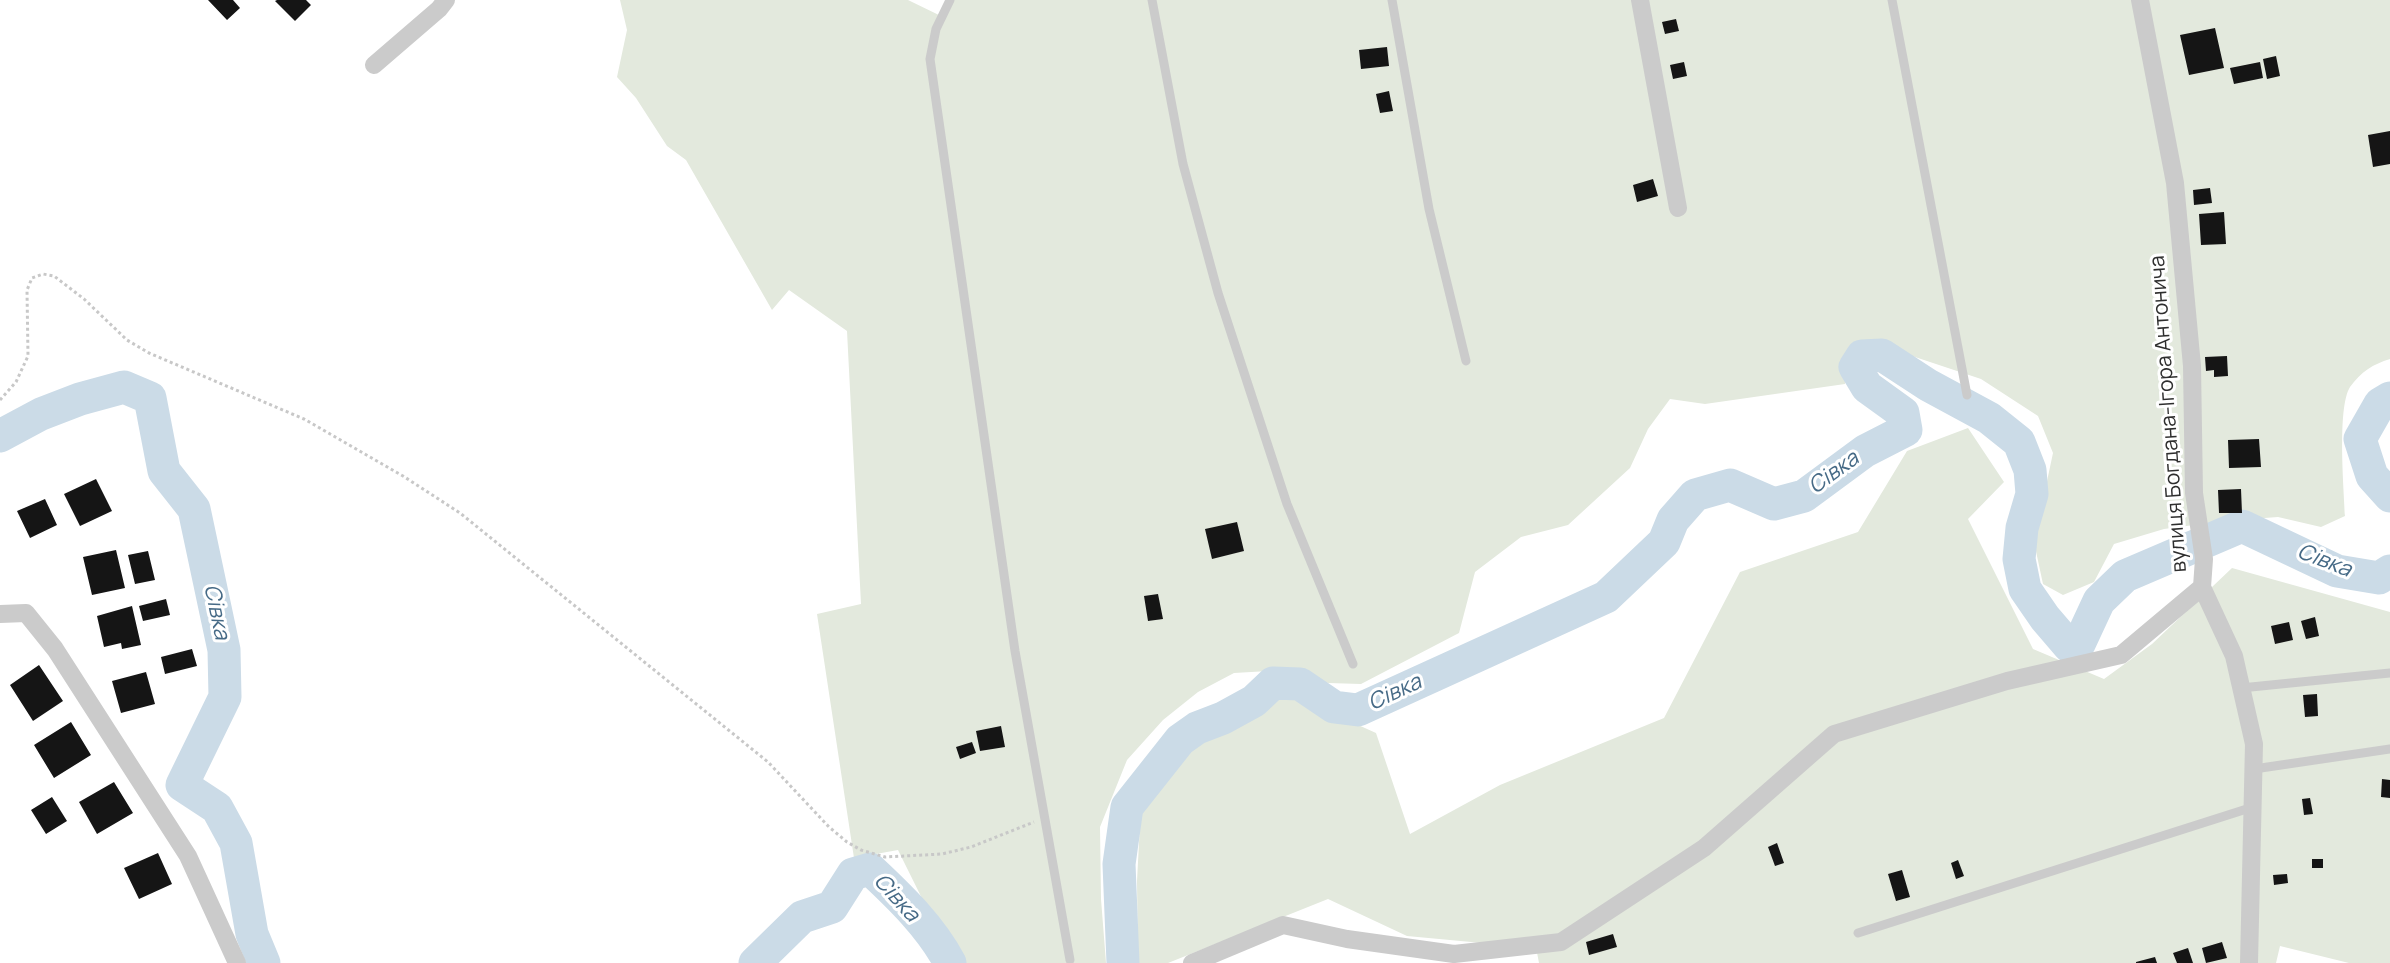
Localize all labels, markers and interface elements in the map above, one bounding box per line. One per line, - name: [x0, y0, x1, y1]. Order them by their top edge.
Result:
- street label: вулиця Богдана-Ігора Антонича: [2145, 255, 2193, 573]
- water label: Сівка: [1804, 446, 1864, 500]
- water label: Сівка: [2293, 539, 2355, 583]
- water label: Сівка: [197, 582, 235, 642]
- water label: Сівка: [1364, 669, 1426, 717]
- water label: Сівка: [868, 868, 924, 928]

